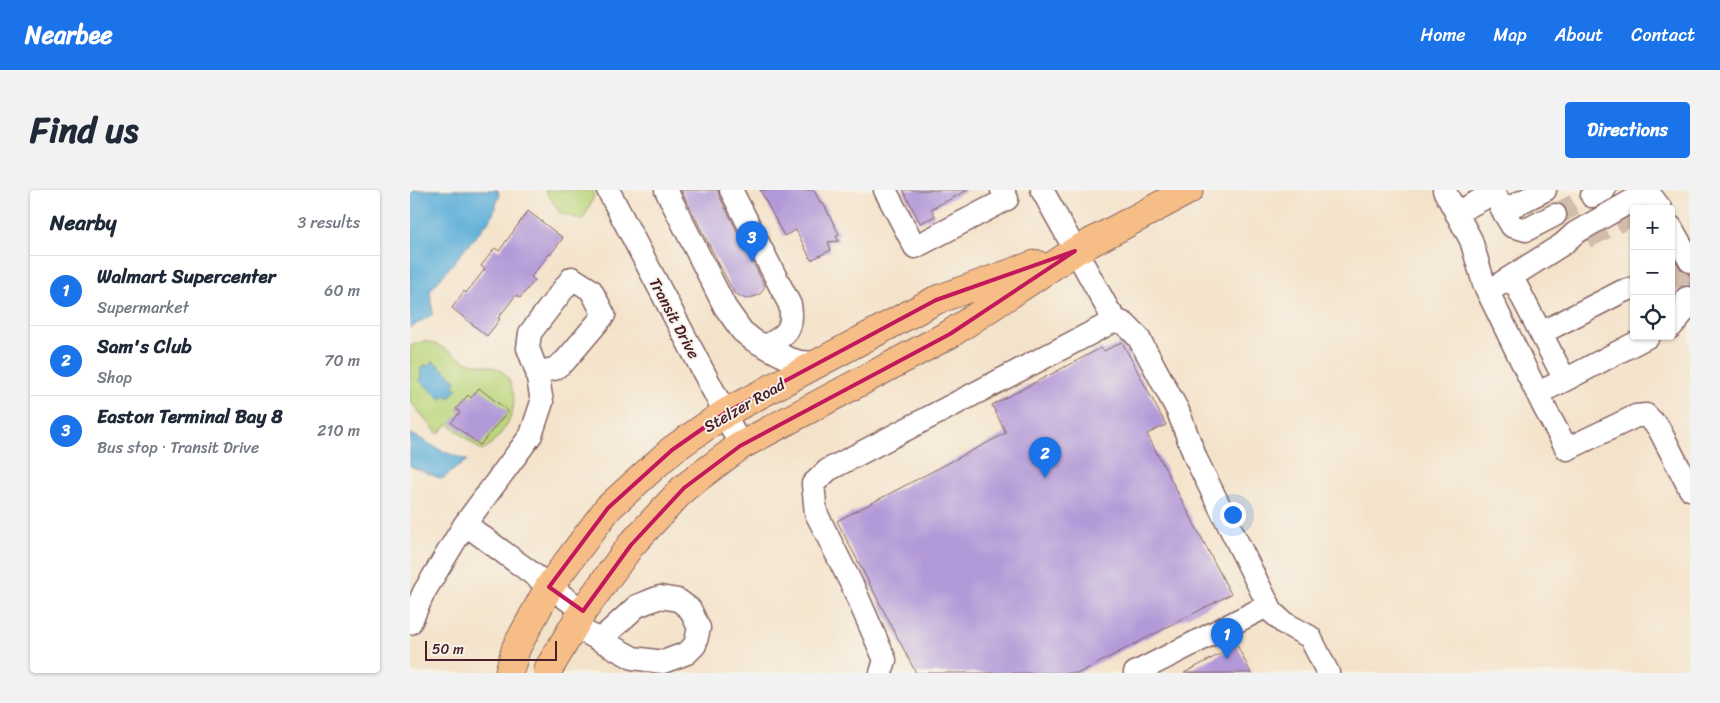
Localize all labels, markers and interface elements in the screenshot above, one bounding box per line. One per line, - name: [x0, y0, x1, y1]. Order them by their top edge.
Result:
- text: Nearbee: [25, 14, 113, 56]
- text: Home: [1421, 19, 1466, 51]
- text: Map: [1494, 19, 1527, 51]
- text: About: [1555, 19, 1603, 51]
- text: Contact: [1631, 19, 1695, 51]
- text: Find us: [30, 99, 138, 161]
- button: Directions: [1565, 102, 1690, 158]
- text: Nearby: [50, 204, 116, 242]
- map controls: [1630, 205, 1675, 340]
- button: +: [1630, 205, 1675, 250]
- text: 3 results: [297, 208, 360, 237]
- pin: 3: [736, 221, 768, 262]
- button: −: [1630, 250, 1675, 295]
- text: Walmart Supercenter: [97, 260, 276, 293]
- street label: Transit Drive: [641, 272, 708, 364]
- text: 1: [63, 276, 69, 305]
- text: 60 m: [324, 276, 360, 305]
- text: Supermarket: [97, 293, 189, 322]
- button: locate: [1630, 295, 1675, 340]
- text: Sam's Club: [97, 330, 192, 363]
- text: 2: [61, 346, 71, 375]
- text: 70 m: [324, 346, 360, 375]
- text: Shop: [97, 363, 132, 392]
- street label: Stelzer Road: [698, 369, 792, 441]
- text: Easton Terminal Bay 8: [97, 400, 283, 433]
- text: 3: [62, 416, 70, 445]
- text: 210 m: [317, 416, 360, 445]
- text: Bus stop · Transit Drive: [97, 433, 259, 462]
- pin: 2: [1029, 437, 1061, 478]
- your location: [1220, 502, 1246, 528]
- pin: 1: [1211, 618, 1243, 659]
- text: 50 m: [432, 637, 464, 662]
- scale bar: [425, 638, 558, 661]

